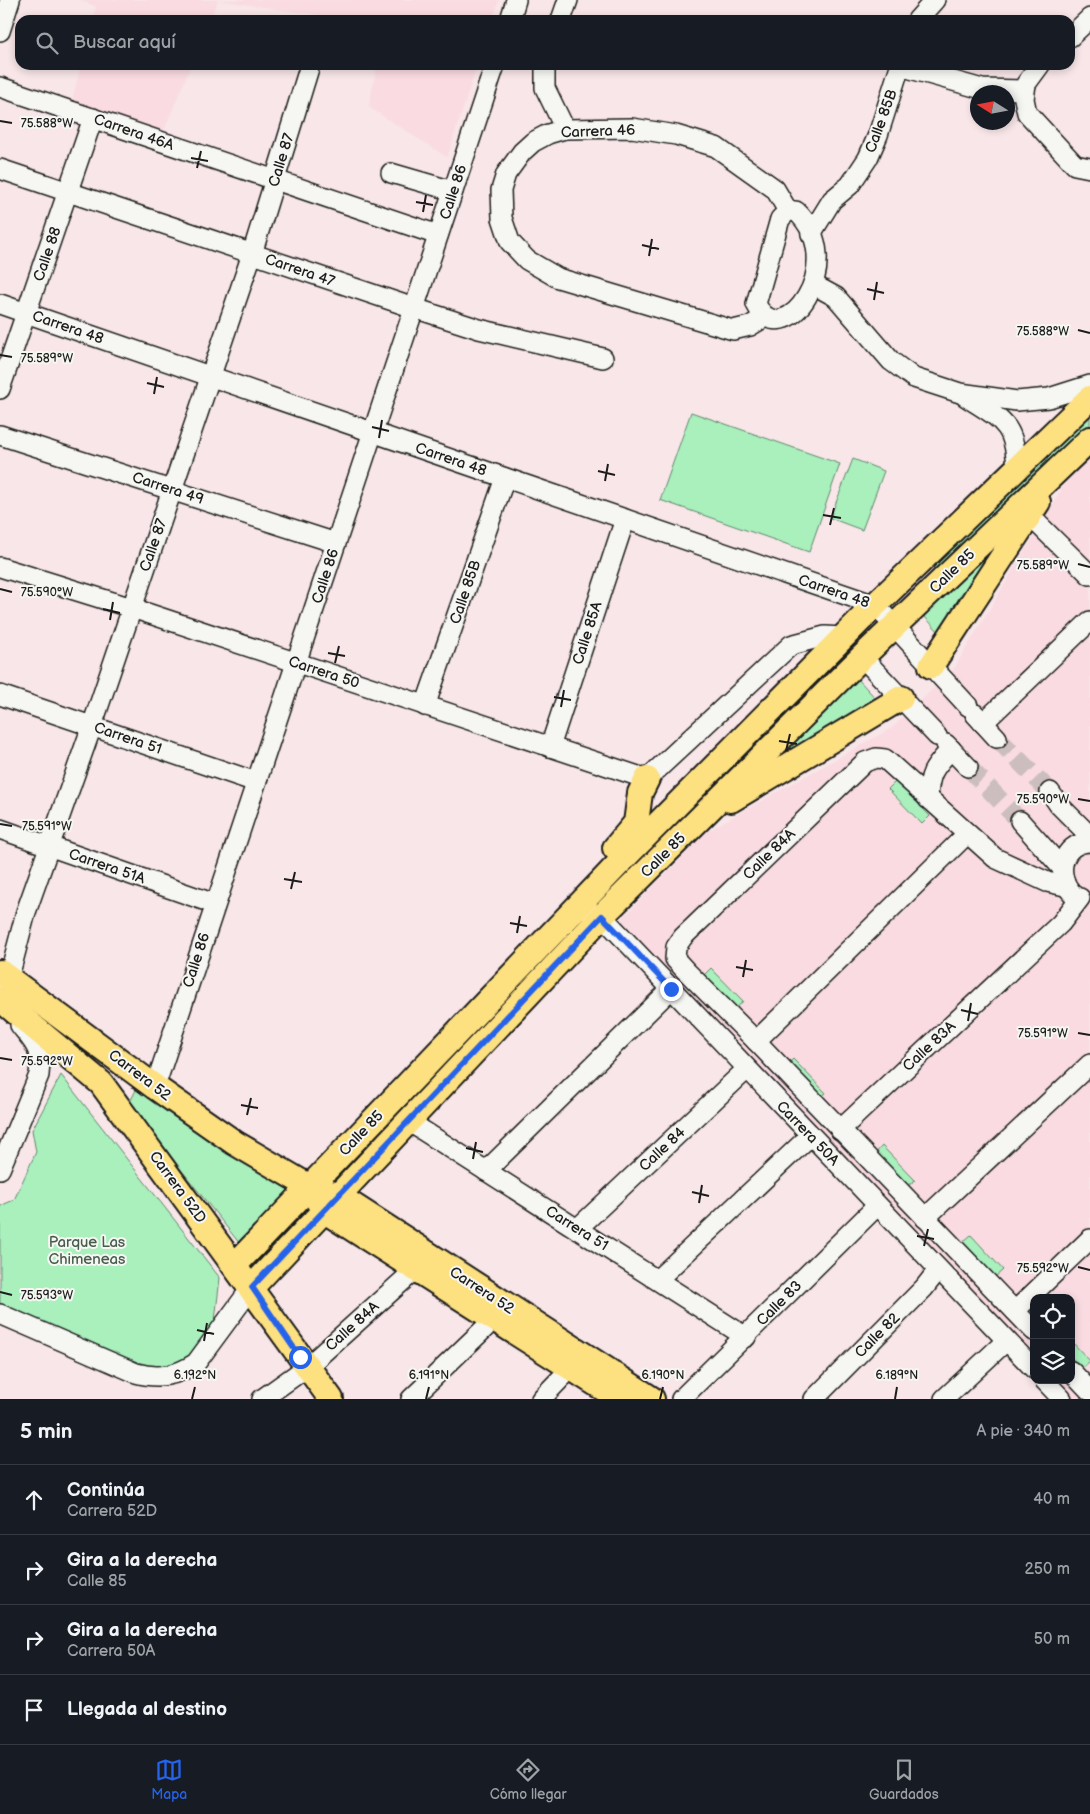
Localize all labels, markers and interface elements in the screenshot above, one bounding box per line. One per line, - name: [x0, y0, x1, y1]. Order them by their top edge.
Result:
- search box: [15, 15, 1075, 70]
- icon: search: [33, 29, 61, 57]
- text: Buscar aquí: [73, 31, 176, 54]
- north arrow: [970, 85, 1015, 130]
- street label: Calle 85B: [861, 87, 902, 156]
- street label: Carrera 46A: [91, 110, 177, 155]
- text: 75.588°W: [21, 116, 73, 131]
- street label: Carrera 46: [560, 121, 636, 142]
- street label: Calle 87: [264, 131, 299, 189]
- street label: Calle 86: [436, 162, 471, 222]
- street label: Calle 88: [29, 224, 66, 284]
- street label: Carrera 47: [262, 250, 338, 292]
- street label: Carrera 48: [30, 306, 106, 349]
- text: 75.588°W: [1017, 324, 1069, 339]
- text: 75.589°W: [21, 351, 73, 366]
- street label: Carrera 48: [413, 438, 489, 481]
- street label: Carrera 49: [130, 468, 206, 509]
- street label: Calle 87: [136, 516, 172, 574]
- street label: Calle 85: [926, 545, 979, 598]
- street label: Calle 86: [308, 546, 343, 606]
- street label: Calle 85B: [446, 558, 485, 627]
- text: 75.589°W: [1017, 558, 1069, 573]
- street label: Carrera 48: [796, 570, 872, 613]
- text: 75.590°W: [21, 585, 73, 600]
- street label: Calle 85A: [568, 598, 607, 667]
- street label: Carrera 50: [286, 652, 362, 693]
- street label: Carrera 51: [91, 718, 164, 759]
- text: 75.590°W: [1017, 792, 1069, 807]
- text: 75.591°W: [22, 819, 72, 834]
- street label: Calle 84A: [739, 824, 800, 884]
- street label: Calle 85: [637, 829, 690, 882]
- street label: Carrera 51A: [66, 844, 148, 889]
- street label: Calle 86: [179, 930, 214, 990]
- route end: [660, 978, 683, 1001]
- street label: Calle 83A: [899, 1016, 960, 1076]
- text: 75.591°W: [1018, 1026, 1068, 1041]
- street label: Carrera 52: [105, 1046, 175, 1105]
- text: 75.592°W: [21, 1054, 73, 1069]
- street label: Carrera 50A: [772, 1097, 844, 1170]
- street label: Calle 85: [335, 1107, 388, 1160]
- street label: Calle 84: [635, 1123, 690, 1176]
- street label: Carrera 52D: [145, 1147, 210, 1227]
- street label: Carrera 51: [542, 1202, 612, 1255]
- park label: Parque Las Chimeneas: [48, 1233, 126, 1269]
- text: 75.592°W: [1017, 1261, 1069, 1276]
- street label: Carrera 52: [446, 1262, 518, 1319]
- street label: Calle 83: [753, 1277, 806, 1330]
- text: 75.593°W: [21, 1288, 73, 1303]
- map controls: [1030, 1294, 1075, 1384]
- button: locate: [1030, 1294, 1075, 1339]
- street label: Calle 84A: [322, 1297, 384, 1355]
- street label: Calle 82: [851, 1309, 904, 1362]
- button: layers: [1030, 1339, 1075, 1384]
- route start: [289, 1346, 312, 1369]
- text: 6.192°N: [174, 1368, 216, 1383]
- text: 6.191°N: [409, 1368, 449, 1383]
- text: 6.190°N: [642, 1368, 684, 1383]
- text: 6.189°N: [876, 1368, 918, 1383]
- text: 5 min: [20, 1419, 73, 1444]
- text: A pie · 340 m: [976, 1422, 1070, 1441]
- text: Continúa: [67, 1479, 145, 1502]
- icon: ahead: [20, 1486, 48, 1514]
- text: 40 m: [1033, 1490, 1070, 1509]
- text: Carrera 52D: [67, 1502, 157, 1521]
- text: Gira a la derecha: [67, 1549, 217, 1572]
- icon: right: [20, 1556, 48, 1584]
- text: 250 m: [1024, 1560, 1070, 1579]
- text: Calle 85: [67, 1572, 127, 1591]
- text: Gira a la derecha: [67, 1619, 217, 1642]
- icon: right: [20, 1626, 48, 1654]
- text: 50 m: [1034, 1630, 1070, 1649]
- text: Carrera 50A: [67, 1642, 155, 1661]
- icon: arrive: [20, 1696, 48, 1724]
- text: Llegada al destino: [67, 1698, 227, 1721]
- tab: Mapa: [151, 1756, 187, 1803]
- tab: Cómo llegar: [490, 1756, 566, 1803]
- tab: Guardados: [869, 1756, 939, 1803]

